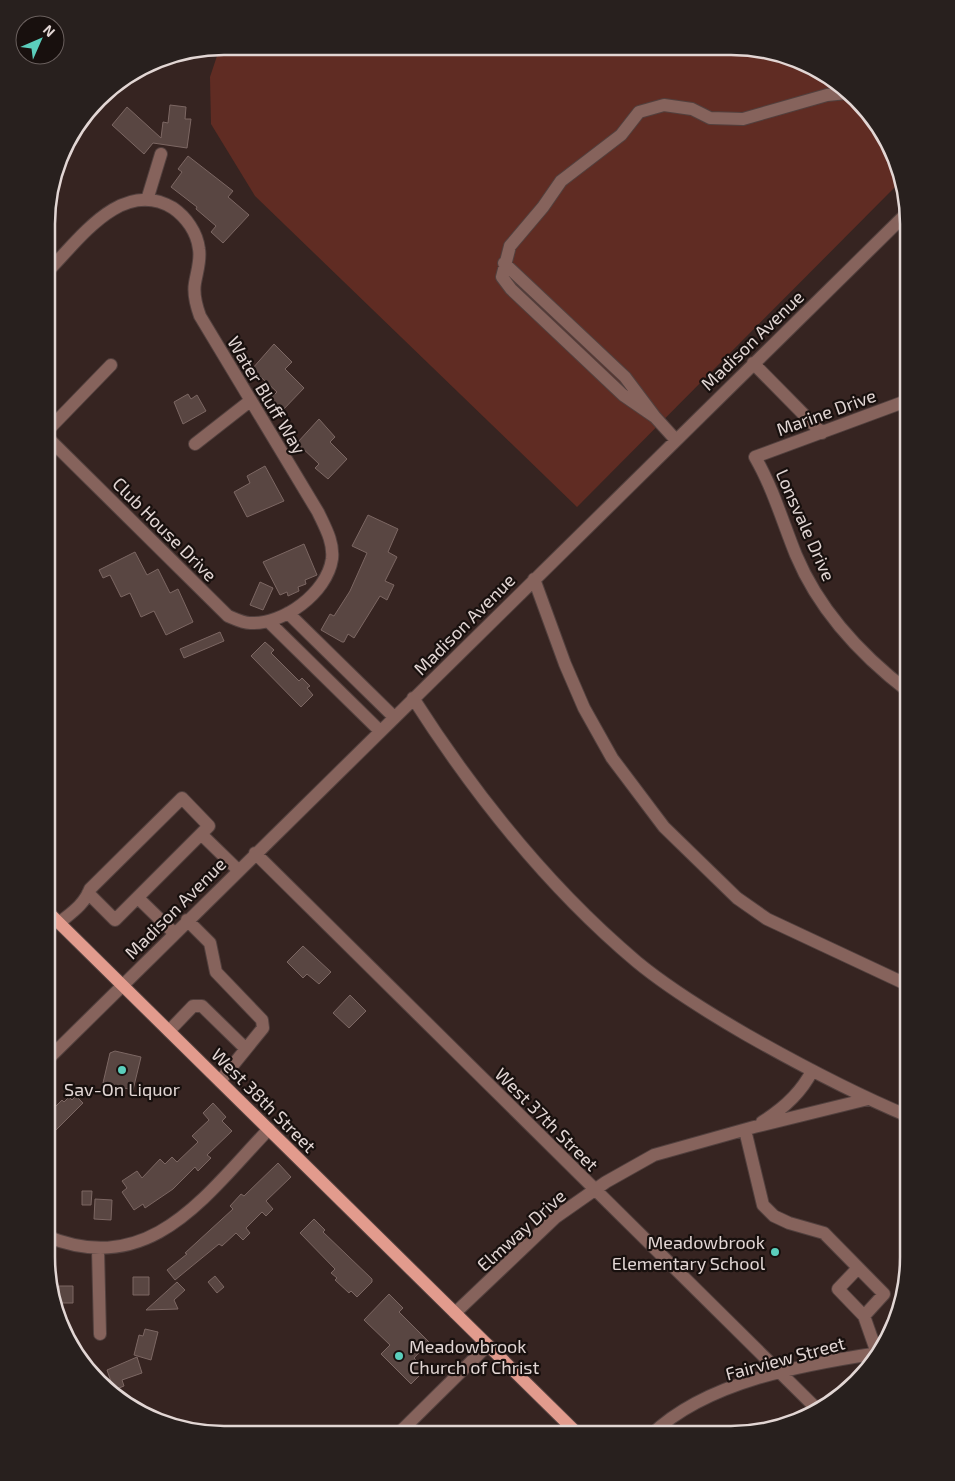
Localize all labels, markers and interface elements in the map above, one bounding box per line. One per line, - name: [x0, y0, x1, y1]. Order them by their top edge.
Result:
- north arrow: [15, 15, 65, 65]
- text: N: [40, 21, 59, 40]
- street label: Madison Avenue: [696, 285, 808, 395]
- street label: Water Bluff Way: [223, 332, 311, 458]
- street label: Marine Drive: [773, 384, 879, 440]
- street label: Lonsvale Drive: [772, 466, 840, 584]
- street label: Club House Drive: [108, 472, 222, 586]
- street label: Madison Avenue: [409, 569, 519, 679]
- street label: Madison Avenue: [120, 853, 230, 963]
- street label: West 38th Street: [207, 1043, 321, 1157]
- street label: West 37th Street: [491, 1063, 603, 1175]
- marker: Sav-On Liquor: [116, 1064, 128, 1076]
- place label: Sav-On Liquor: [64, 1078, 180, 1100]
- street label: Elmway Drive: [472, 1184, 570, 1276]
- place label: Meadowbrook Elementary School: [612, 1231, 766, 1274]
- marker: Meadowbrook Elementary School: [769, 1246, 781, 1258]
- street label: Fairview Street: [723, 1331, 847, 1385]
- place label: Meadowbrook Church of Christ: [409, 1335, 539, 1378]
- marker: Meadowbrook Church of Christ: [393, 1350, 405, 1362]

